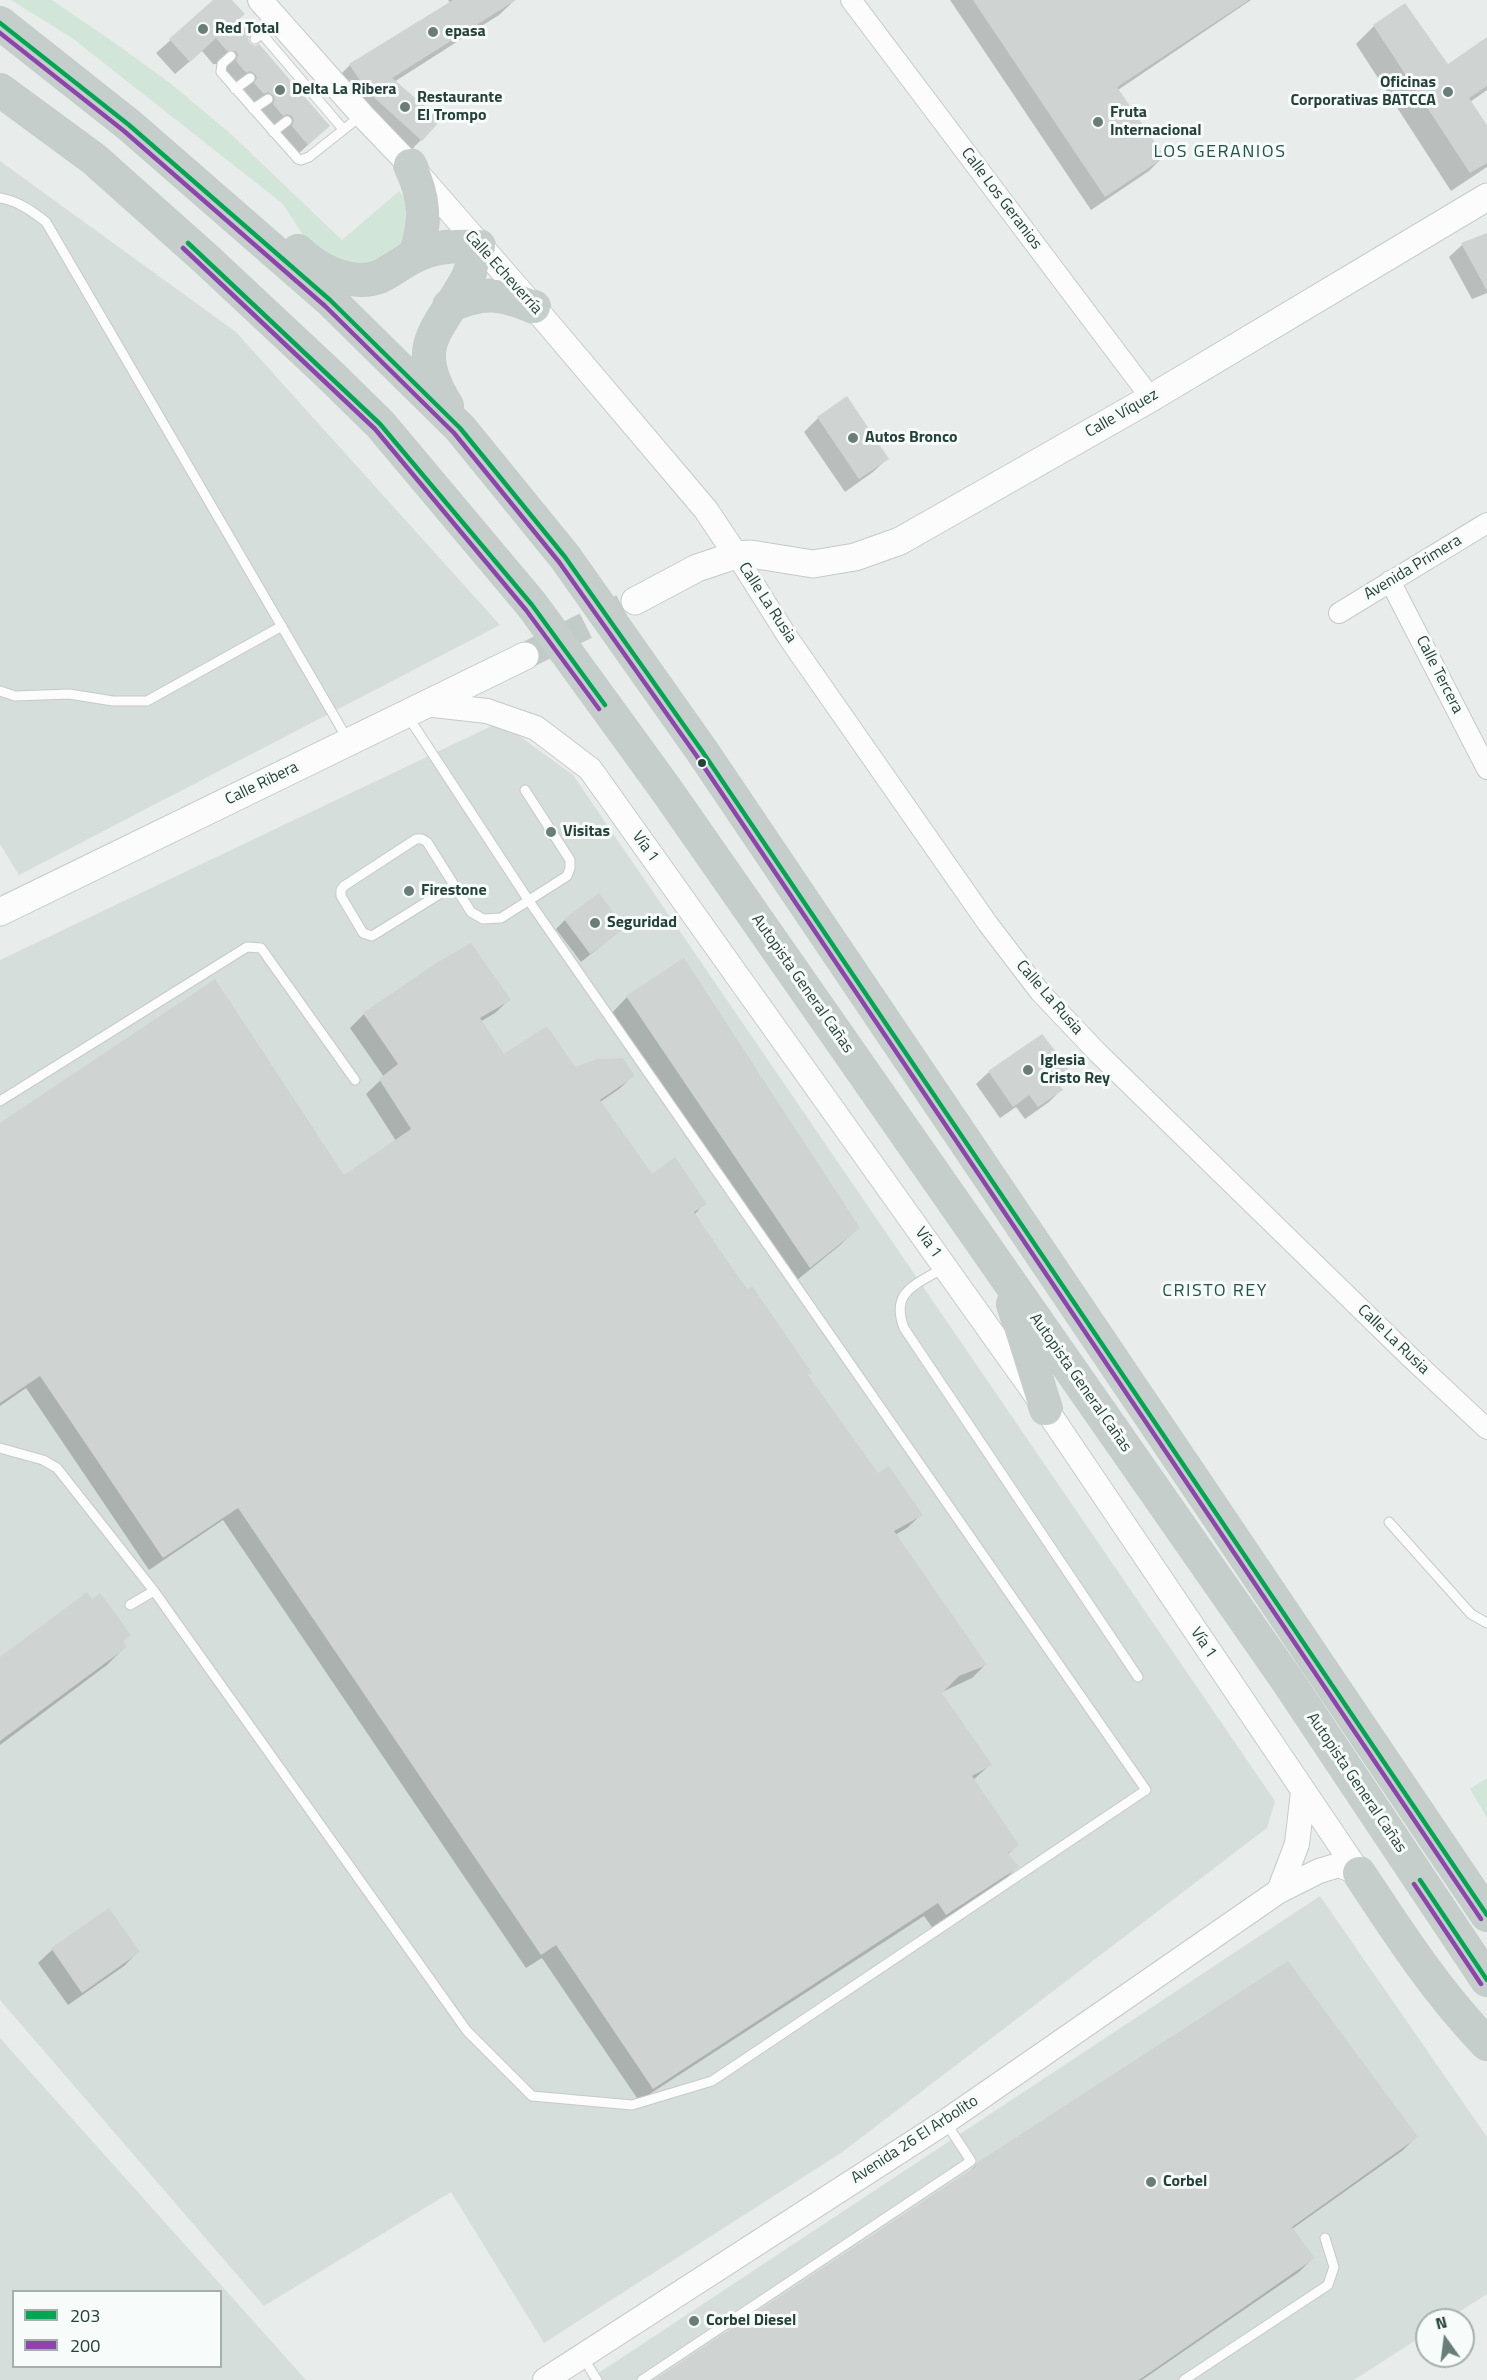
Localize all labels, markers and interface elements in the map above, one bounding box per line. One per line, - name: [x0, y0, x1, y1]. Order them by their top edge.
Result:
- place label: Red Total: [215, 19, 279, 39]
- marker: Red Total: [196, 22, 210, 36]
- place label: epasa: [445, 22, 486, 42]
- marker: epasa: [426, 25, 440, 39]
- place label: Oficinas Corporativas BATCCA: [1290, 73, 1436, 111]
- place label: Delta La Ribera: [292, 80, 396, 100]
- marker: Delta La Ribera: [273, 83, 287, 97]
- marker: Oficinas Corporativas BATCCA: [1441, 85, 1455, 99]
- place label: Restaurante El Trompo: [417, 88, 502, 126]
- marker: Restaurante El Trompo: [398, 100, 412, 114]
- place label: Fruta Internacional: [1110, 103, 1202, 141]
- marker: Fruta Internacional: [1091, 115, 1105, 129]
- district label: LOS GERANIOS: [1154, 142, 1286, 164]
- street label: Calle Los Geranios: [957, 144, 1045, 254]
- street label: Calle Echeverría: [460, 227, 546, 319]
- street label: Calle Víquez: [1082, 385, 1162, 443]
- place label: Autos Bronco: [865, 428, 958, 448]
- marker: Autos Bronco: [846, 431, 860, 445]
- street label: Avenida Primera: [1361, 531, 1465, 605]
- street label: Calle La Rusia: [734, 559, 800, 647]
- street label: Calle Tercera: [1411, 633, 1467, 717]
- unlabelled marker: [696, 757, 708, 769]
- street label: Calle Ribera: [222, 758, 302, 810]
- place label: Visitas: [563, 822, 610, 842]
- marker: Visitas: [544, 825, 558, 839]
- street label: Vía 1: [627, 828, 663, 866]
- place label: Firestone: [421, 881, 487, 901]
- marker: Firestone: [402, 884, 416, 898]
- street label: Autopista General Cañas: [747, 911, 857, 1057]
- place label: Seguridad: [607, 913, 677, 933]
- marker: Seguridad: [588, 916, 602, 930]
- street label: Calle La Rusia: [1012, 957, 1086, 1039]
- place label: Iglesia Cristo Rey: [1040, 1051, 1110, 1089]
- marker: Iglesia Cristo Rey: [1021, 1063, 1035, 1077]
- street label: Vía 1: [910, 1224, 946, 1262]
- district label: CRISTO REY: [1162, 1281, 1268, 1303]
- street label: Calle La Rusia: [1353, 1301, 1433, 1379]
- street label: Autopista General Cañas: [1025, 1310, 1135, 1456]
- street label: Vía 1: [1186, 1624, 1220, 1662]
- street label: Autopista General Cañas: [1302, 1709, 1410, 1857]
- street label: Avenida 26 El Arbolito: [848, 2092, 982, 2188]
- place label: Corbel: [1163, 2172, 1207, 2192]
- marker: Corbel: [1144, 2175, 1158, 2189]
- legend: [12, 2290, 222, 2368]
- text: 203: [70, 2302, 100, 2329]
- north arrow: [1415, 2308, 1475, 2368]
- text: N: [1433, 2309, 1449, 2335]
- place label: Corbel Diesel: [706, 2311, 796, 2331]
- marker: Corbel Diesel: [687, 2314, 701, 2328]
- text: 200: [70, 2332, 100, 2359]

